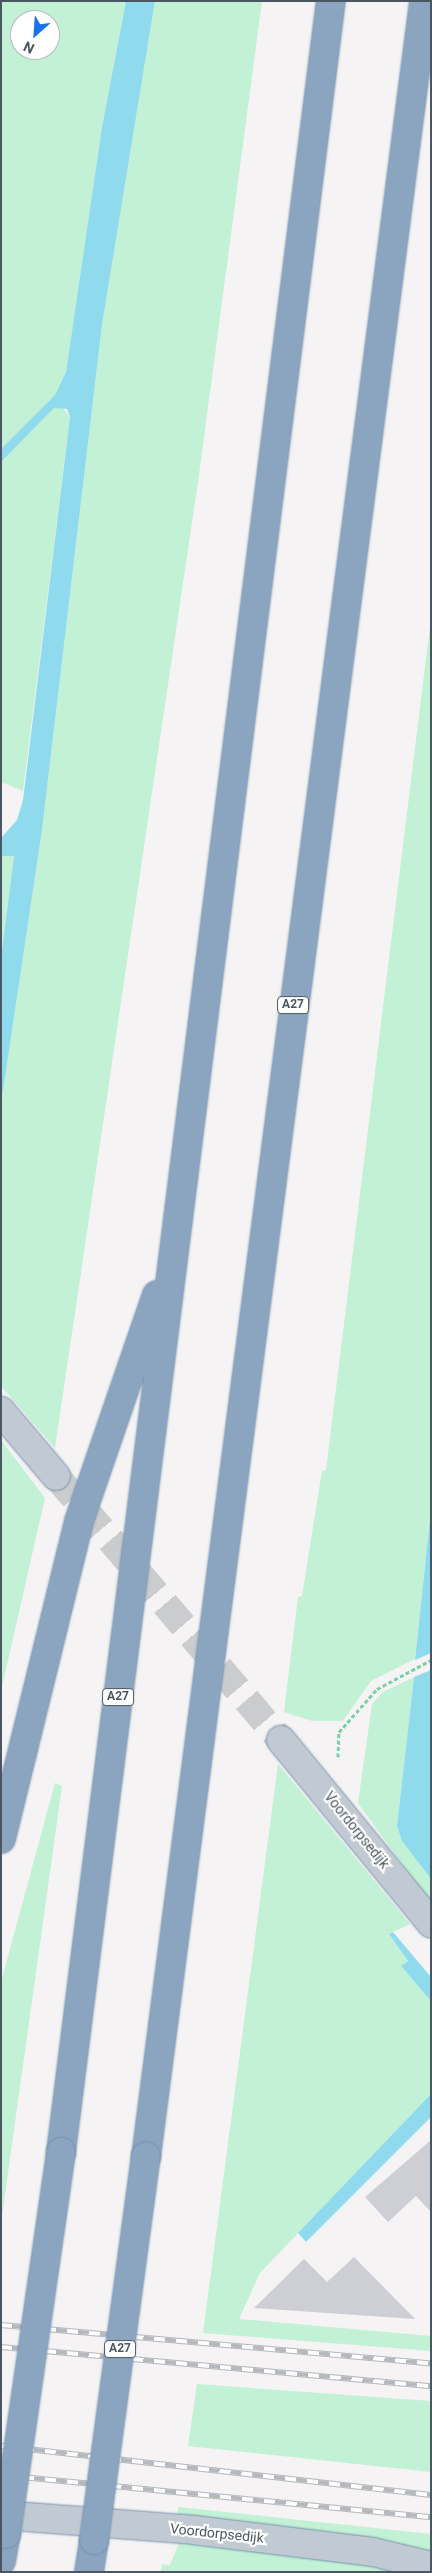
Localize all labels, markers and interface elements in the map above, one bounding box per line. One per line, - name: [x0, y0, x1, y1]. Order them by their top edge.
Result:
- north arrow: [10, 10, 60, 60]
- text: N: [21, 38, 37, 57]
- road number: A27: [277, 996, 309, 1014]
- road number: A27: [102, 1688, 134, 1706]
- street label: Voordorpsedijk: [321, 1788, 393, 1872]
- road number: A27: [104, 2340, 136, 2358]
- street label: Voordorpsedijk: [169, 2520, 265, 2546]

